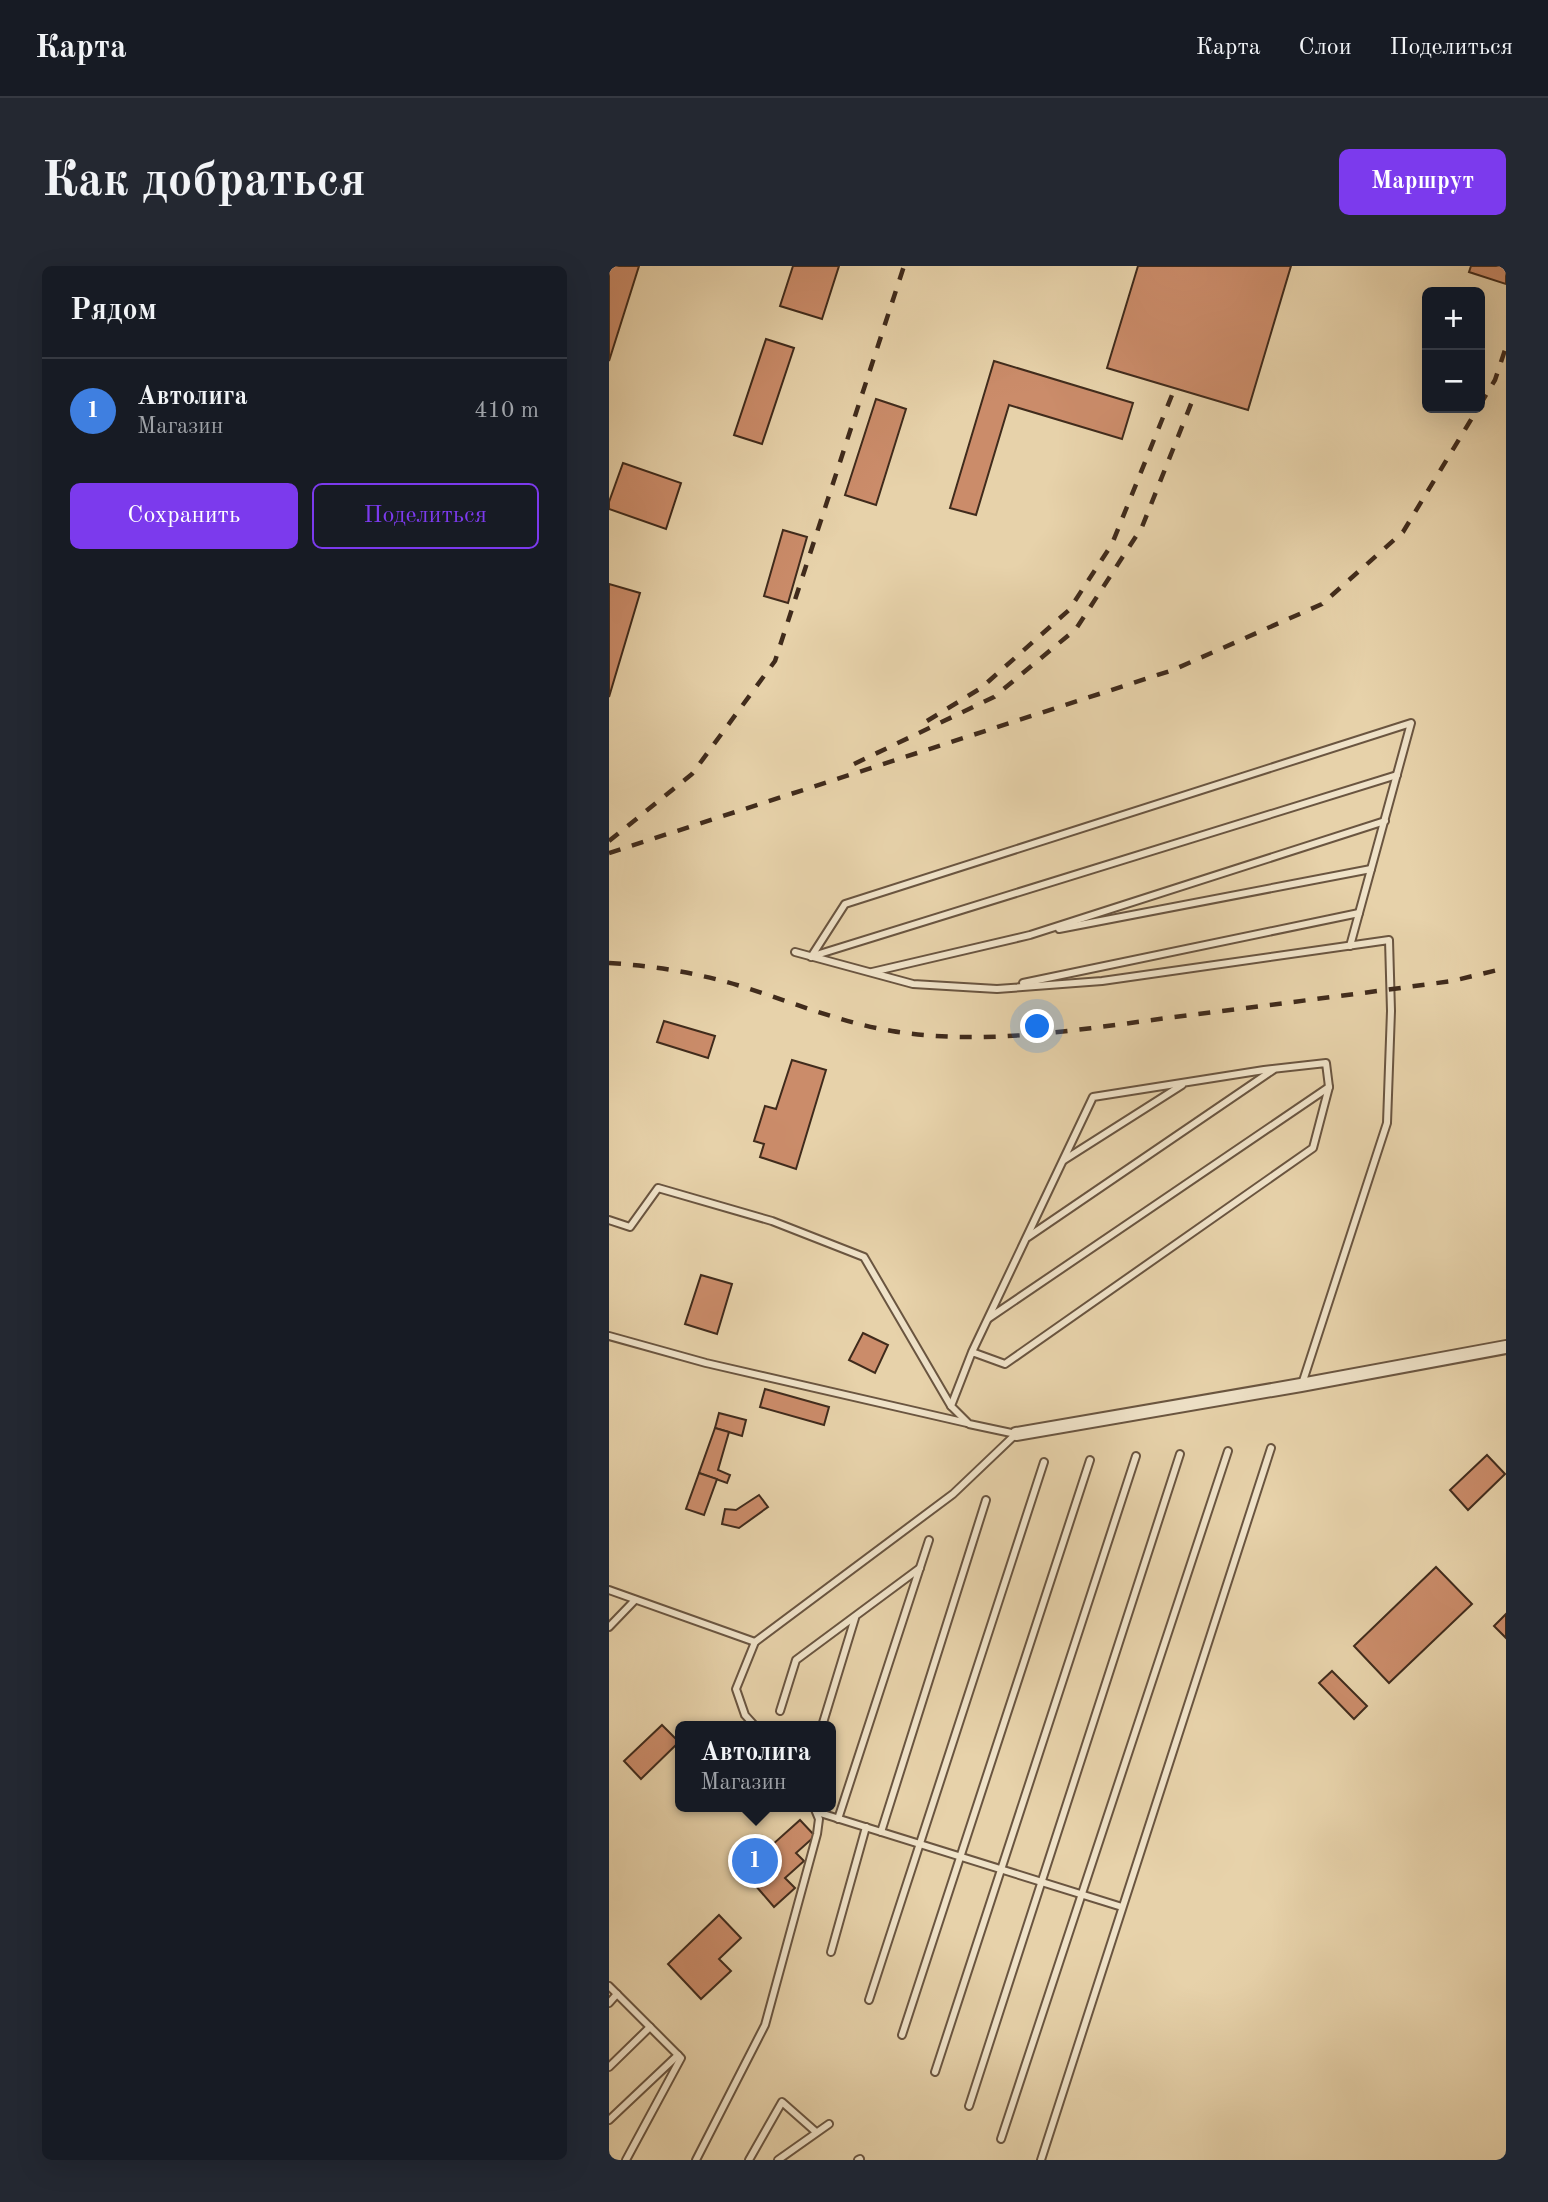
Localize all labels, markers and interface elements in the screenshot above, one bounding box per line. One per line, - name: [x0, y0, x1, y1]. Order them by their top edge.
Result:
- text: Карта: [35, 32, 127, 65]
- text: Карта: [1196, 36, 1261, 60]
- text: Слои: [1299, 36, 1352, 60]
- text: Поделиться: [1390, 36, 1513, 60]
- button: Маршрут: [1339, 149, 1506, 215]
- text: Как добраться: [42, 158, 366, 207]
- map controls: [1422, 287, 1485, 413]
- button: +: [1422, 287, 1485, 350]
- text: Рядом: [70, 296, 157, 326]
- button: −: [1422, 350, 1485, 413]
- text: Автолига: [137, 384, 248, 410]
- text: 1: [86, 399, 100, 422]
- text: 410 m: [474, 399, 539, 422]
- text: Магазин: [137, 415, 223, 438]
- button: Сохранить: [70, 483, 298, 549]
- button: Поделиться: [312, 483, 539, 549]
- your location: [1020, 1009, 1054, 1043]
- popup: [675, 1721, 836, 1812]
- text: Автолига: [700, 1740, 811, 1766]
- text: Магазин: [700, 1771, 786, 1794]
- pin: 1: [732, 1835, 778, 1887]

